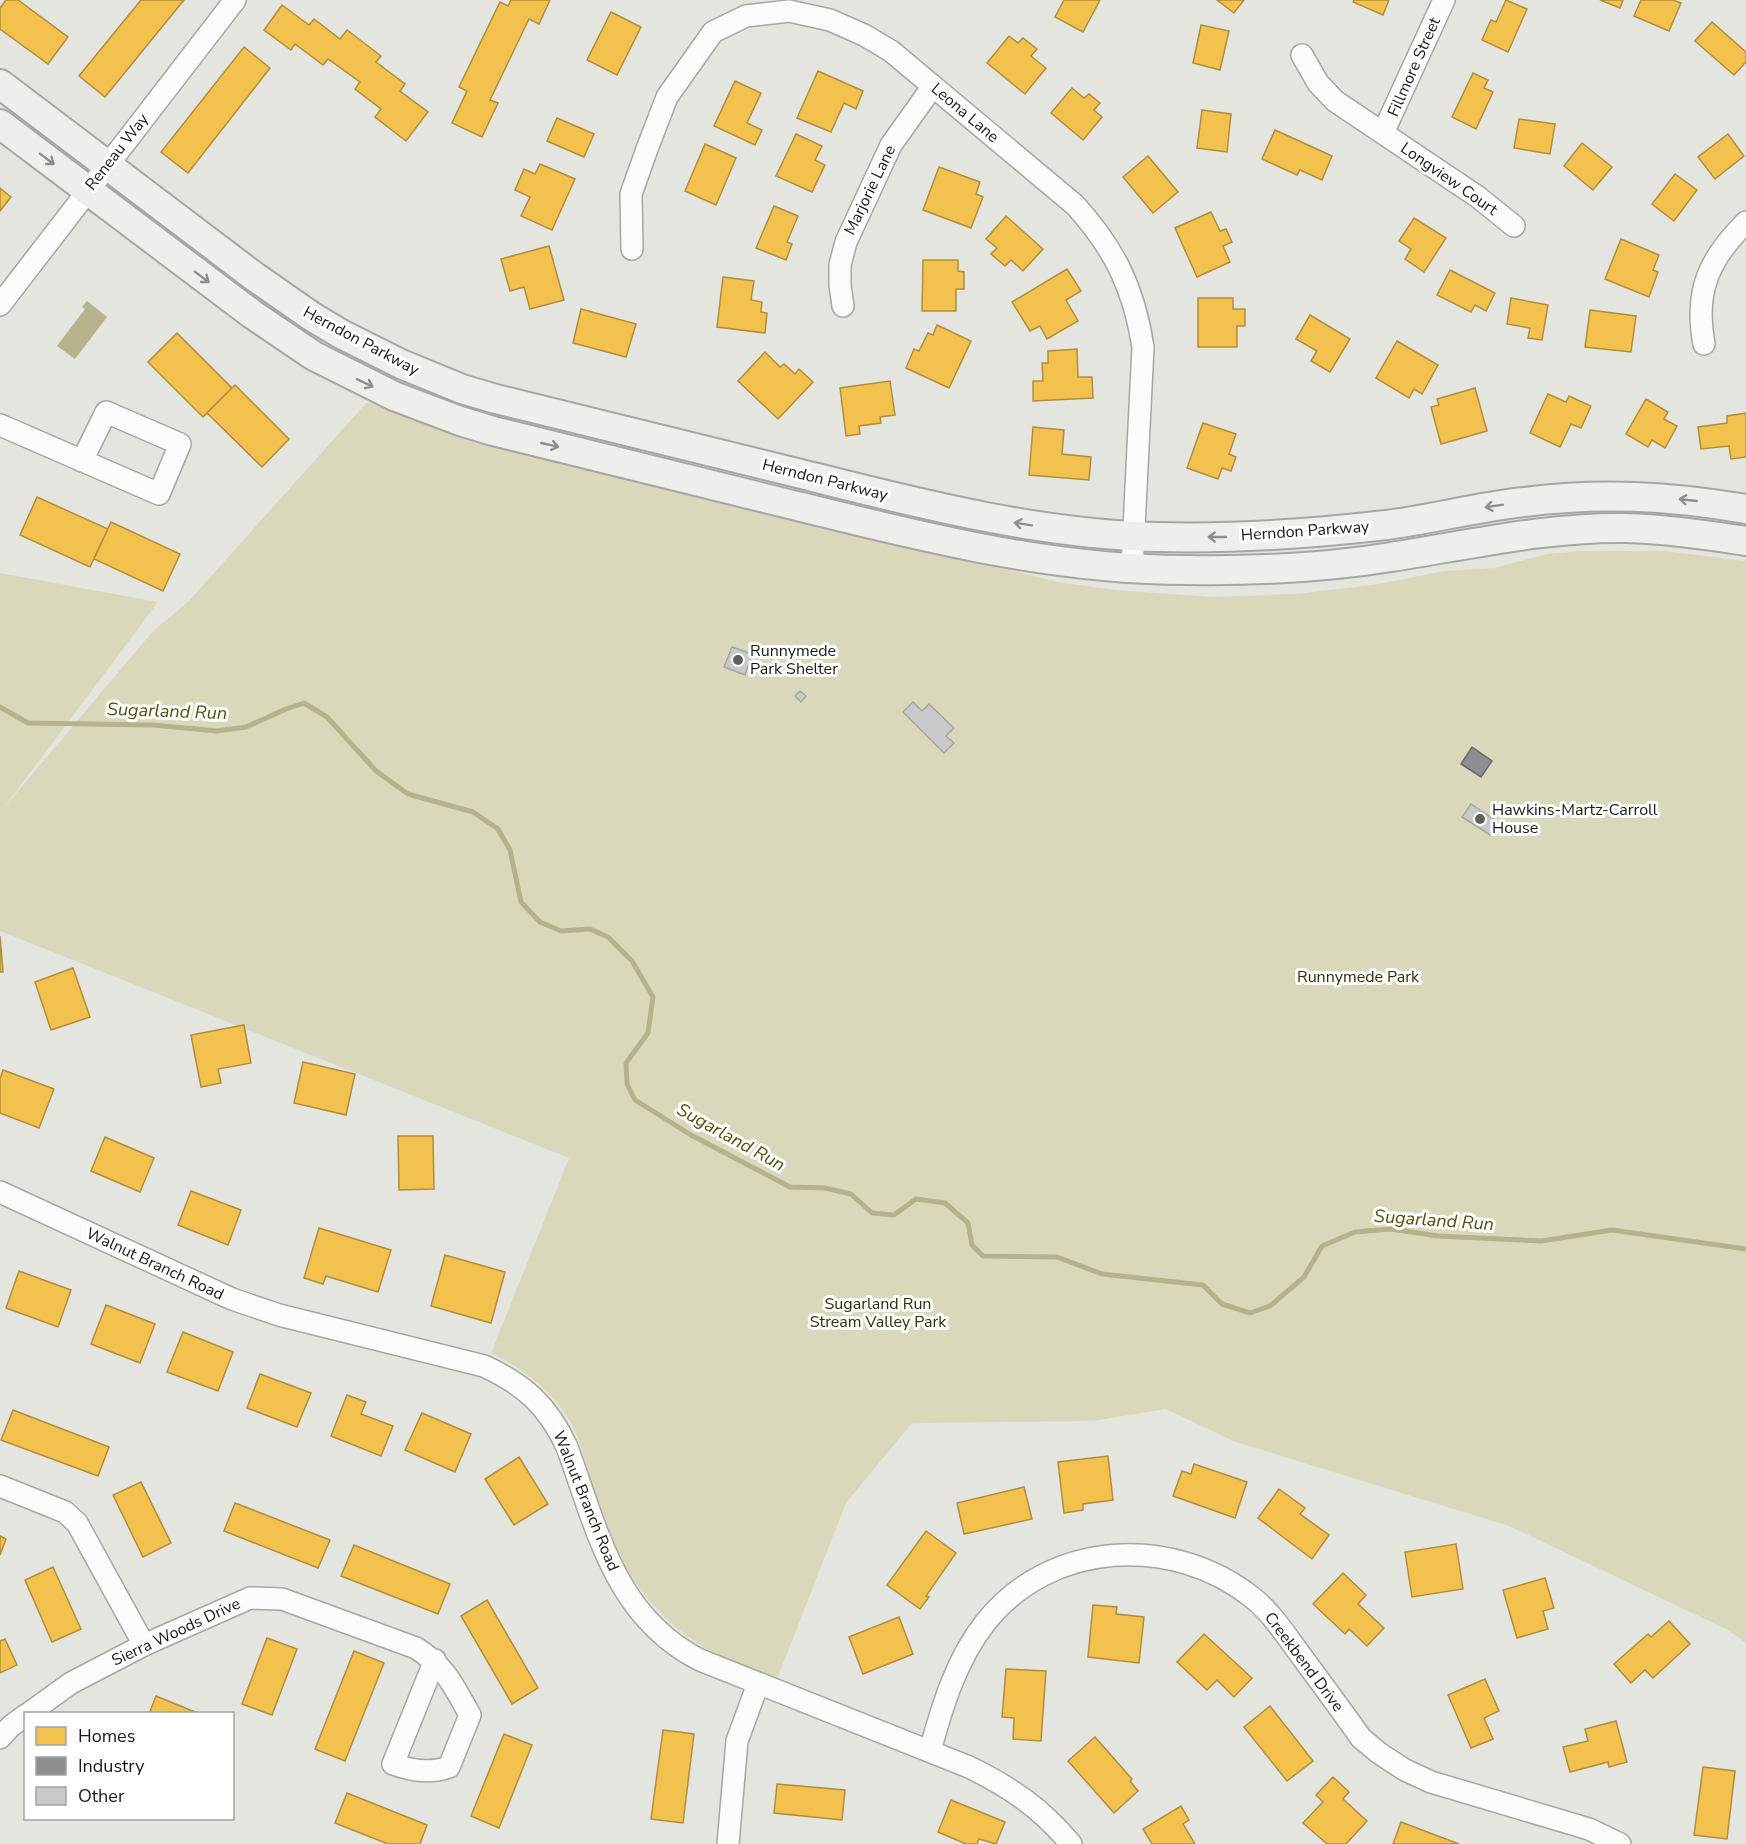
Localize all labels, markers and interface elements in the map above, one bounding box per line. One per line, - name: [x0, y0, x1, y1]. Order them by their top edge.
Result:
- street label: Fillmore Street: [1382, 14, 1446, 120]
- street label: Leona Lane: [926, 78, 1004, 148]
- street label: Reneau Way: [80, 109, 154, 195]
- street label: Longview Court: [1396, 137, 1502, 221]
- street label: Marjorie Lane: [839, 141, 901, 239]
- one-way arrow: [38, 153, 54, 165]
- one-way arrow: [194, 270, 210, 283]
- street label: Herndon Parkway: [299, 301, 424, 381]
- one-way arrow: [356, 377, 374, 389]
- one-way arrow: [540, 439, 559, 451]
- street label: Herndon Parkway: [760, 454, 891, 506]
- one-way arrow: [1679, 494, 1699, 505]
- one-way arrow: [1485, 501, 1504, 512]
- street label: Herndon Parkway: [1240, 515, 1371, 546]
- one-way arrow: [1014, 518, 1033, 529]
- one-way arrow: [1208, 531, 1228, 543]
- place label: Runnymede Park Shelter: [750, 640, 838, 680]
- marker: Runnymede Park Shelter: [731, 653, 745, 667]
- water label: Sugarland Run: [106, 697, 228, 725]
- place label: Hawkins-Martz-Carroll House: [1492, 799, 1658, 839]
- marker: Hawkins-Martz-Carroll House: [1473, 812, 1487, 826]
- park label: Runnymede Park: [1297, 966, 1420, 988]
- water label: Sugarland Run: [673, 1097, 789, 1177]
- water label: Sugarland Run: [1373, 1204, 1495, 1236]
- street label: Walnut Branch Road: [83, 1222, 227, 1306]
- park label: Sugarland Run Stream Valley Park: [810, 1293, 947, 1333]
- street label: Walnut Branch Road: [548, 1428, 624, 1574]
- street label: Sierra Woods Drive: [108, 1593, 244, 1671]
- street label: Creekbend Drive: [1259, 1608, 1349, 1716]
- legend: [24, 1712, 234, 1820]
- text: Homes: [78, 1724, 135, 1748]
- text: Industry: [78, 1754, 145, 1778]
- text: Other: [78, 1784, 125, 1808]

